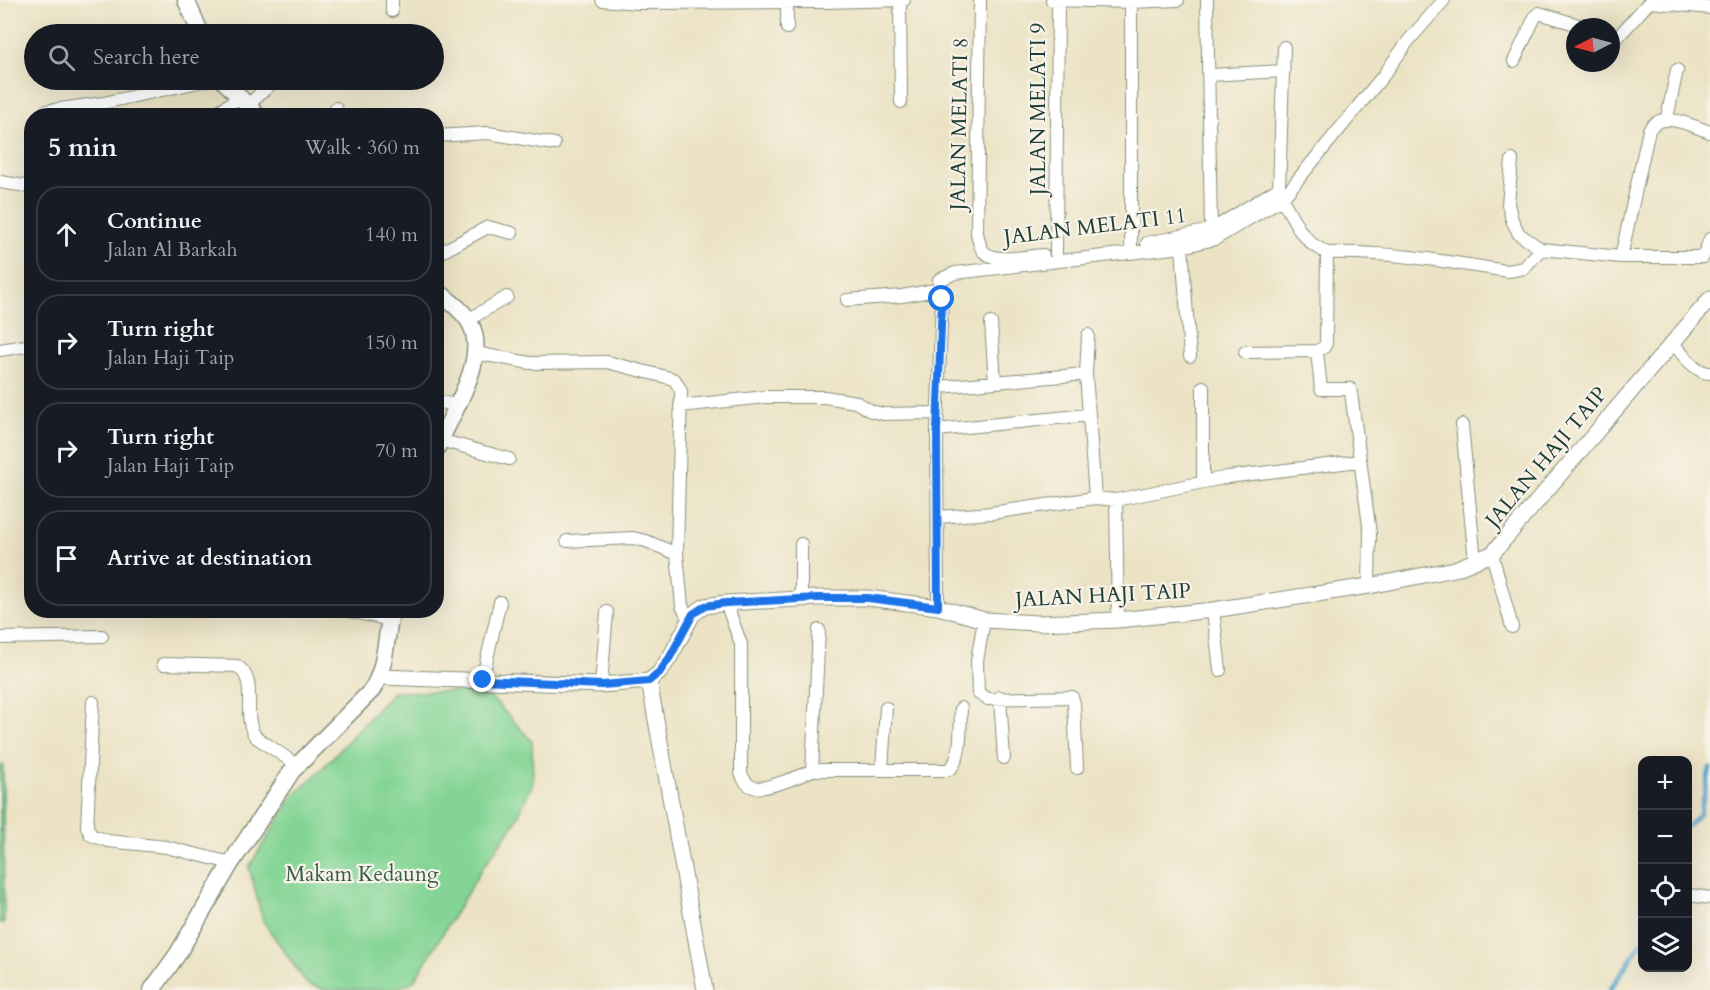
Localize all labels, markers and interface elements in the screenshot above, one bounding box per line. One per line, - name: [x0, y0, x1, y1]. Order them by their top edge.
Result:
- north arrow: [1566, 18, 1620, 72]
- street label: JALAN MELATI 9: [1024, 22, 1053, 198]
- search box: [24, 24, 444, 90]
- street label: JALAN MELATI 8: [943, 37, 976, 214]
- icon: search: [45, 41, 78, 74]
- text: Search here: [93, 42, 200, 72]
- text: 5 min: [48, 130, 117, 165]
- text: Walk · 360 m: [305, 134, 420, 161]
- street label: JALAN MELATI 11: [999, 201, 1188, 252]
- text: Continue: [107, 206, 202, 236]
- icon: ahead: [50, 218, 83, 251]
- text: 140 m: [365, 221, 418, 248]
- text: Jalan Al Barkah: [107, 236, 237, 263]
- route start: [928, 285, 954, 311]
- text: Turn right: [107, 314, 214, 344]
- icon: right: [50, 326, 83, 359]
- text: 150 m: [365, 329, 418, 356]
- text: Jalan Haji Taip: [107, 344, 234, 371]
- street label: JALAN HAJI TAIP: [1477, 381, 1614, 536]
- text: Turn right: [107, 422, 214, 452]
- icon: right: [50, 434, 83, 467]
- text: 70 m: [375, 437, 418, 464]
- text: Jalan Haji Taip: [107, 452, 234, 479]
- icon: arrive: [50, 542, 83, 575]
- text: Arrive at destination: [107, 543, 312, 573]
- street label: JALAN HAJI TAIP: [1012, 576, 1191, 615]
- route end: [469, 666, 495, 692]
- map controls: [1638, 756, 1692, 972]
- button: +: [1638, 756, 1692, 810]
- button: −: [1638, 810, 1692, 864]
- park label: Makam Kedaung: [285, 860, 439, 889]
- button: locate: [1638, 864, 1692, 918]
- button: layers: [1638, 918, 1692, 972]

